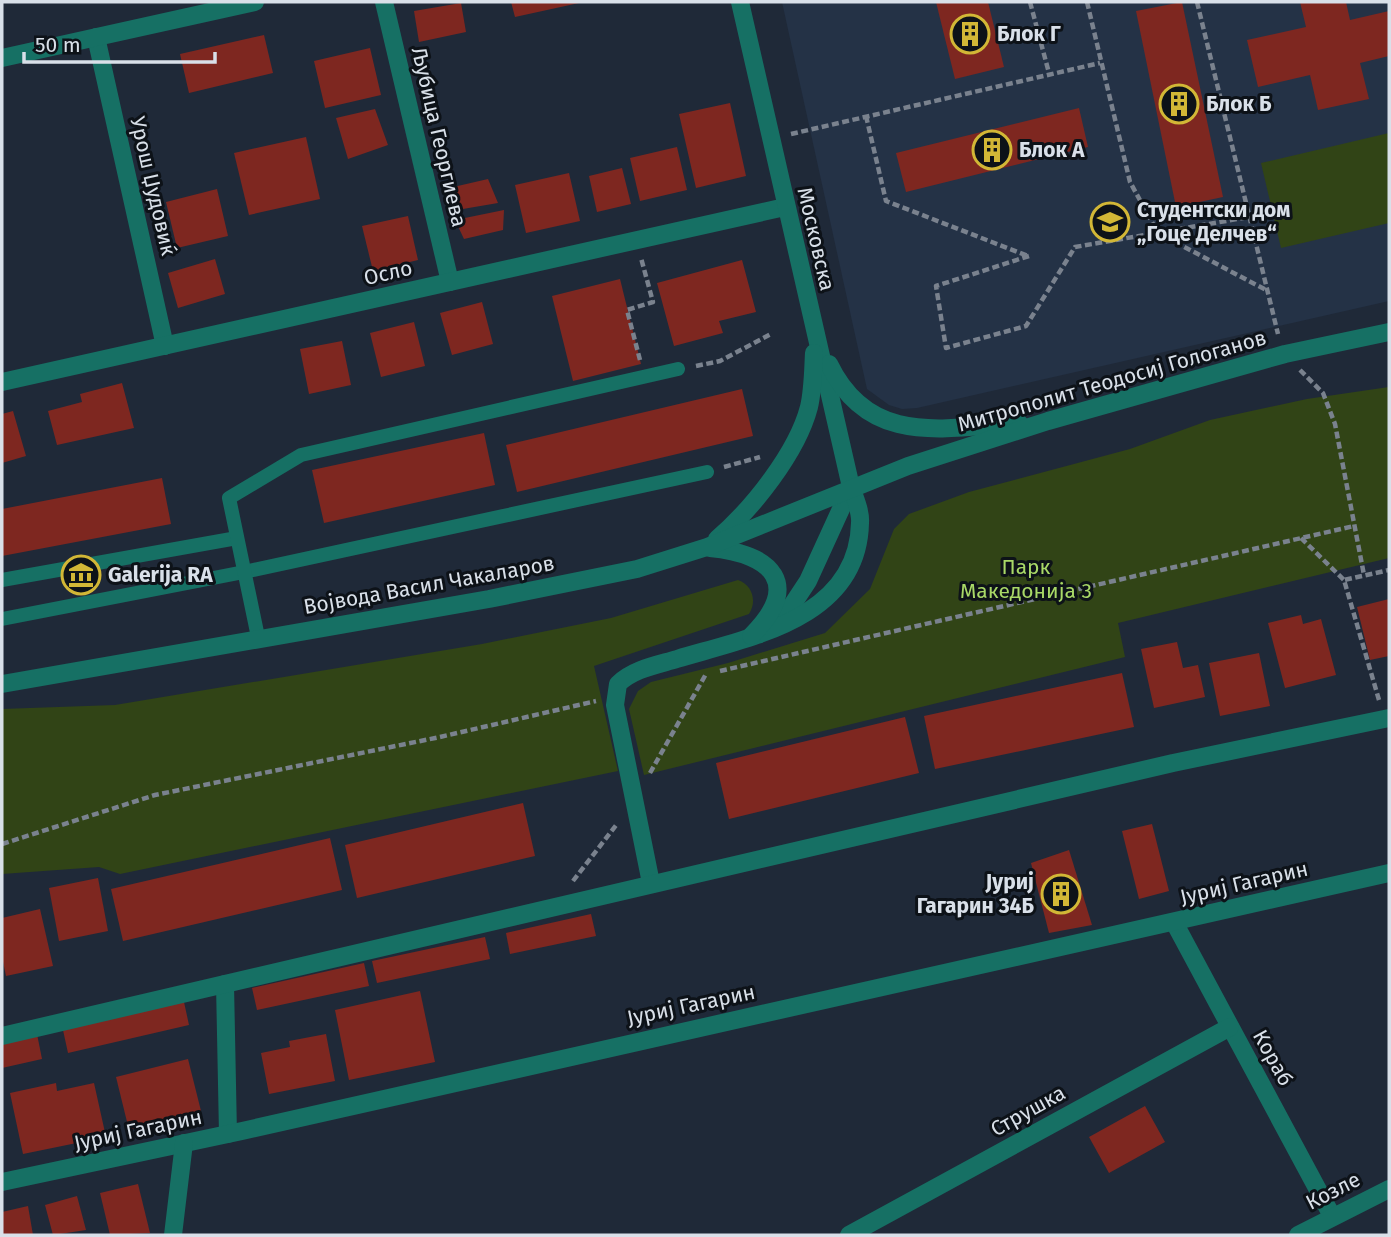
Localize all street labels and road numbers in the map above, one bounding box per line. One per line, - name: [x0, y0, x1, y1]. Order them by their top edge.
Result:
- street label: Љубица Георгиева: [406, 44, 472, 230]
- street label: Урош Џудовиќ: [124, 114, 182, 258]
- street label: Московска: [791, 185, 841, 293]
- street label: Осло: [361, 255, 415, 291]
- street label: Митрополит Теодосиј Гологанов: [955, 324, 1269, 438]
- street label: Војвода Васил Чакаларов: [302, 550, 556, 620]
- street label: Јуриј Гагарин: [1178, 856, 1310, 910]
- street label: Јуриј Гагарин: [625, 979, 757, 1031]
- street label: Кораб: [1247, 1025, 1299, 1091]
- street label: Струшка: [986, 1080, 1070, 1142]
- street label: Јуриј Гагарин: [72, 1104, 204, 1156]
- street label: Козле: [1301, 1166, 1365, 1216]

